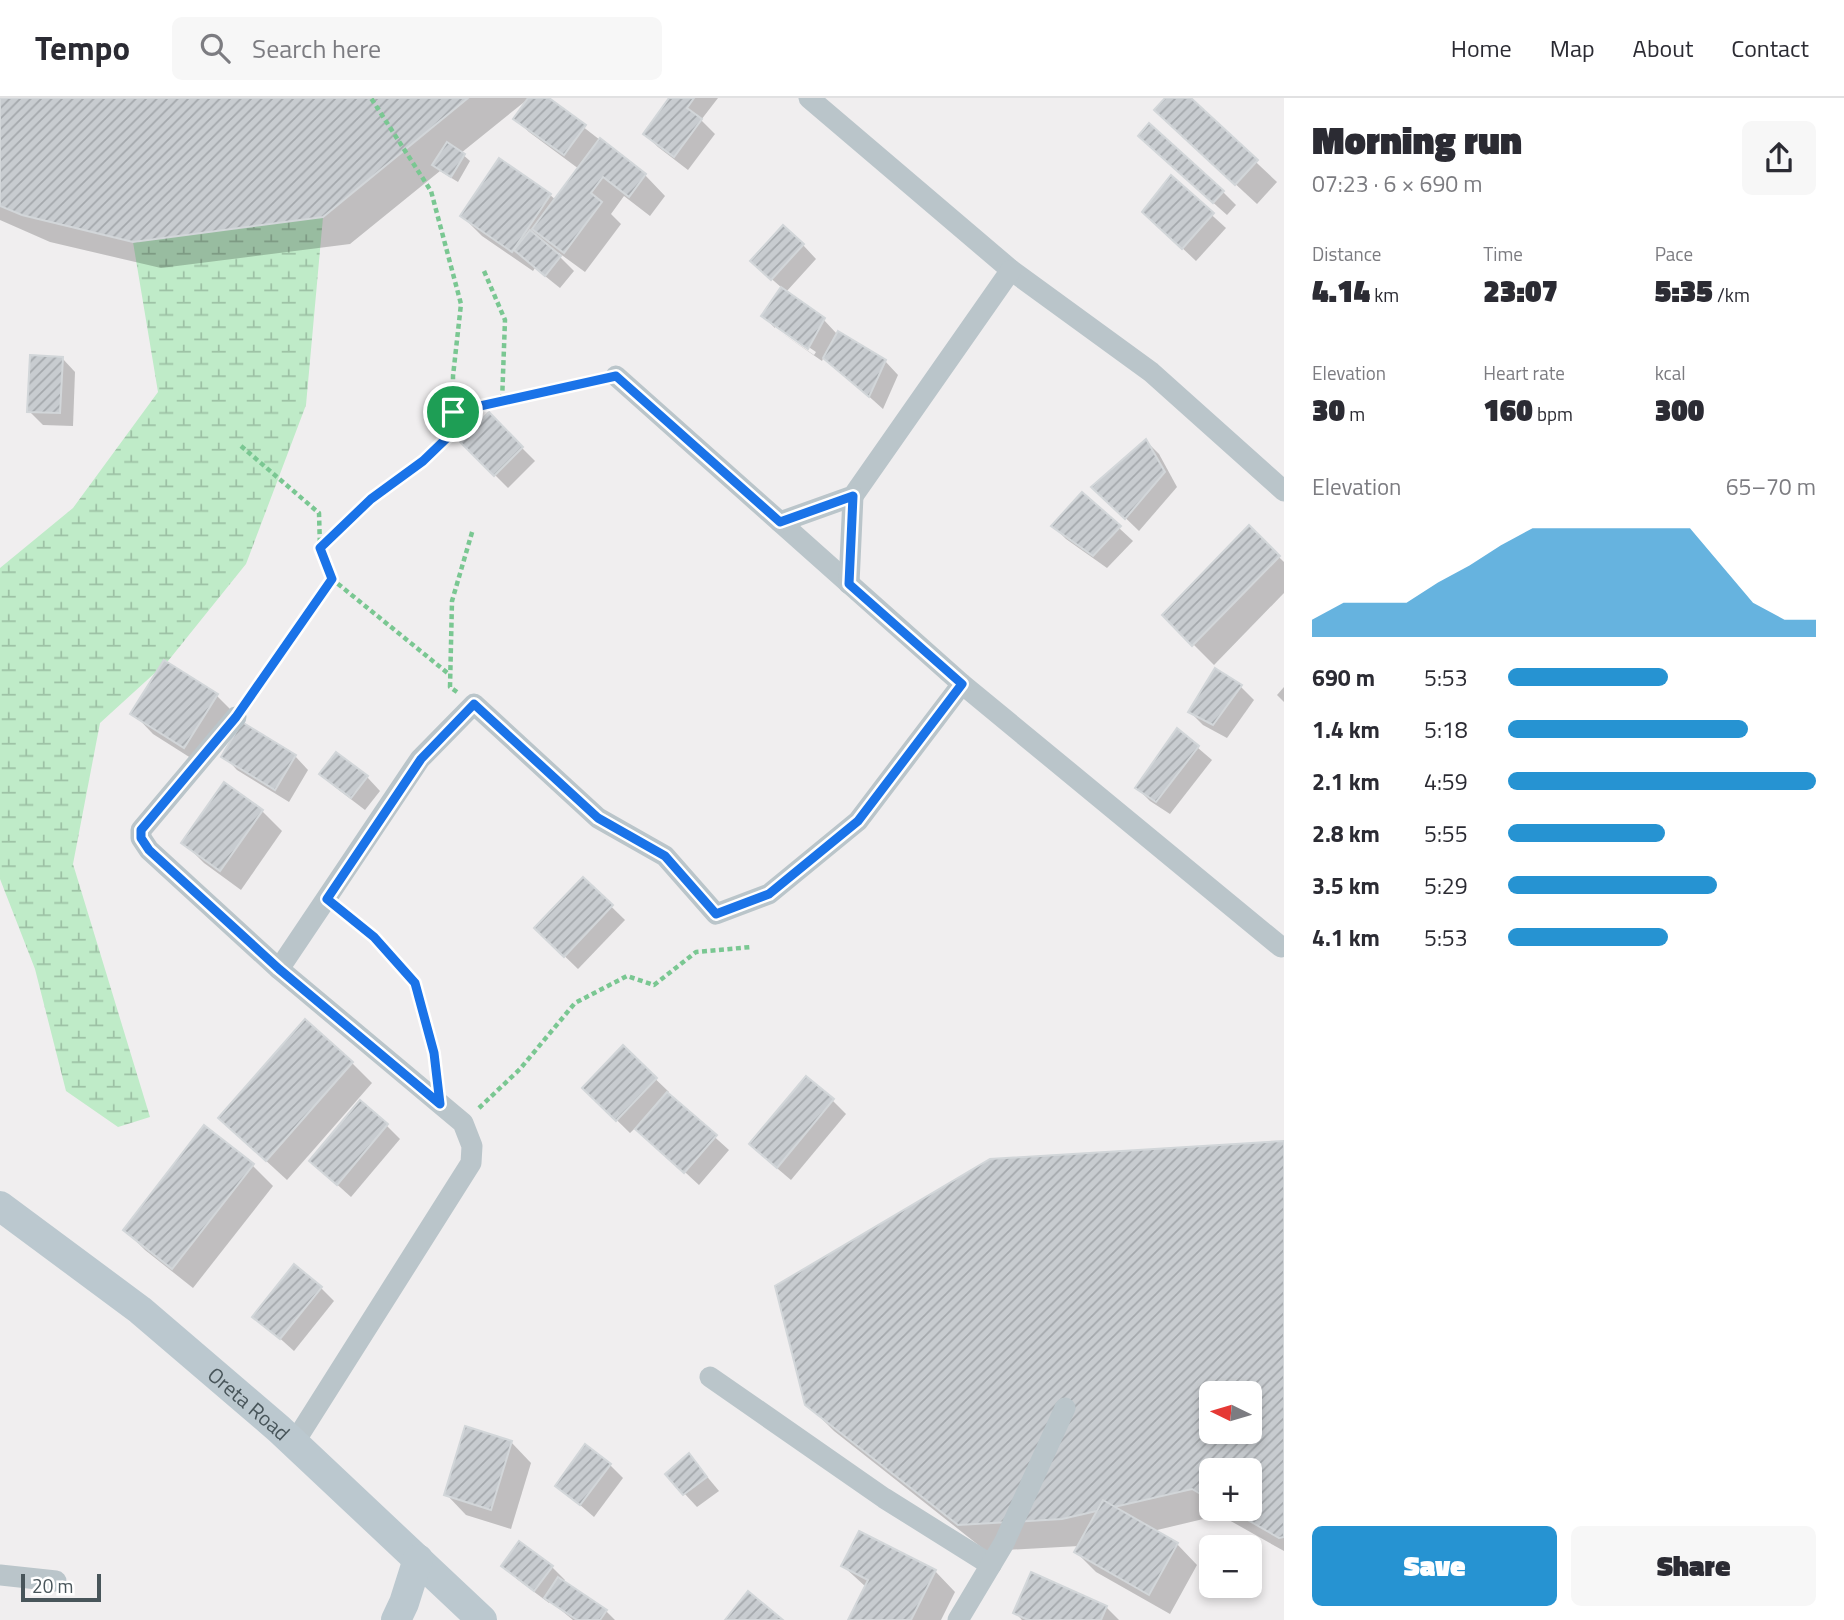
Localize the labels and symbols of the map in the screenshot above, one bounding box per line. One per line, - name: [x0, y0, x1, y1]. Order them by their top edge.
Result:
- pin: [423, 382, 483, 442]
- street label: Oreta Road: [201, 1359, 298, 1448]
- north arrow: [1199, 1381, 1262, 1444]
- scale bar: [21, 1571, 102, 1603]

